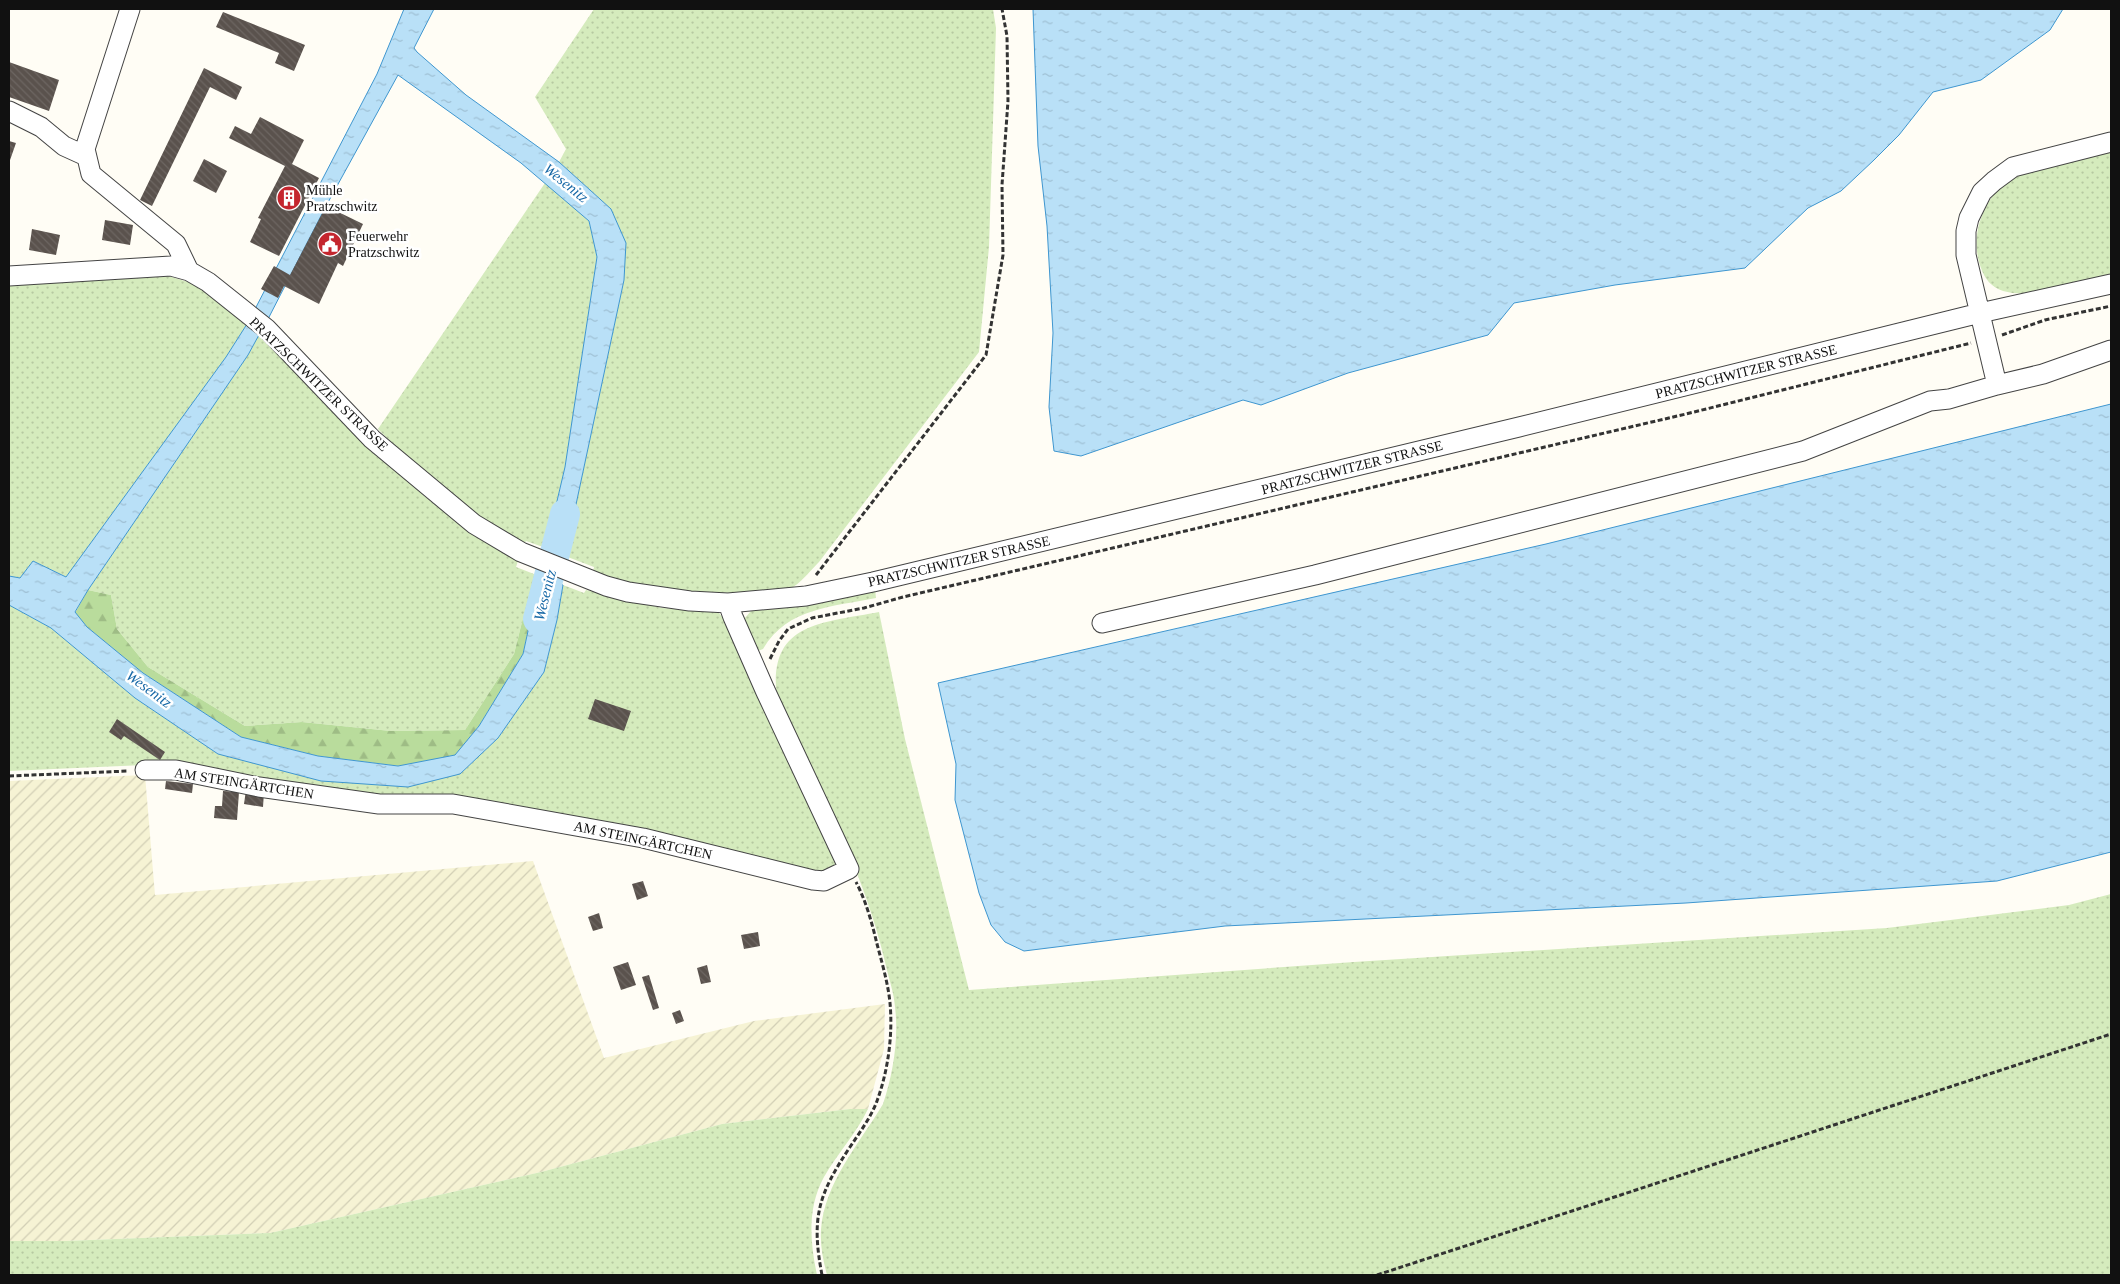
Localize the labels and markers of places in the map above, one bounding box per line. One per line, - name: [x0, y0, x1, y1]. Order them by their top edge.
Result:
- place label: Mühle Pratzschwitz: [306, 183, 378, 214]
- building icon: Mühle Pratzschwitz: [276, 185, 302, 211]
- place label: Feuerwehr Pratzschwitz: [348, 229, 420, 260]
- public building icon: Feuerwehr Pratzschwitz: [317, 231, 343, 257]

